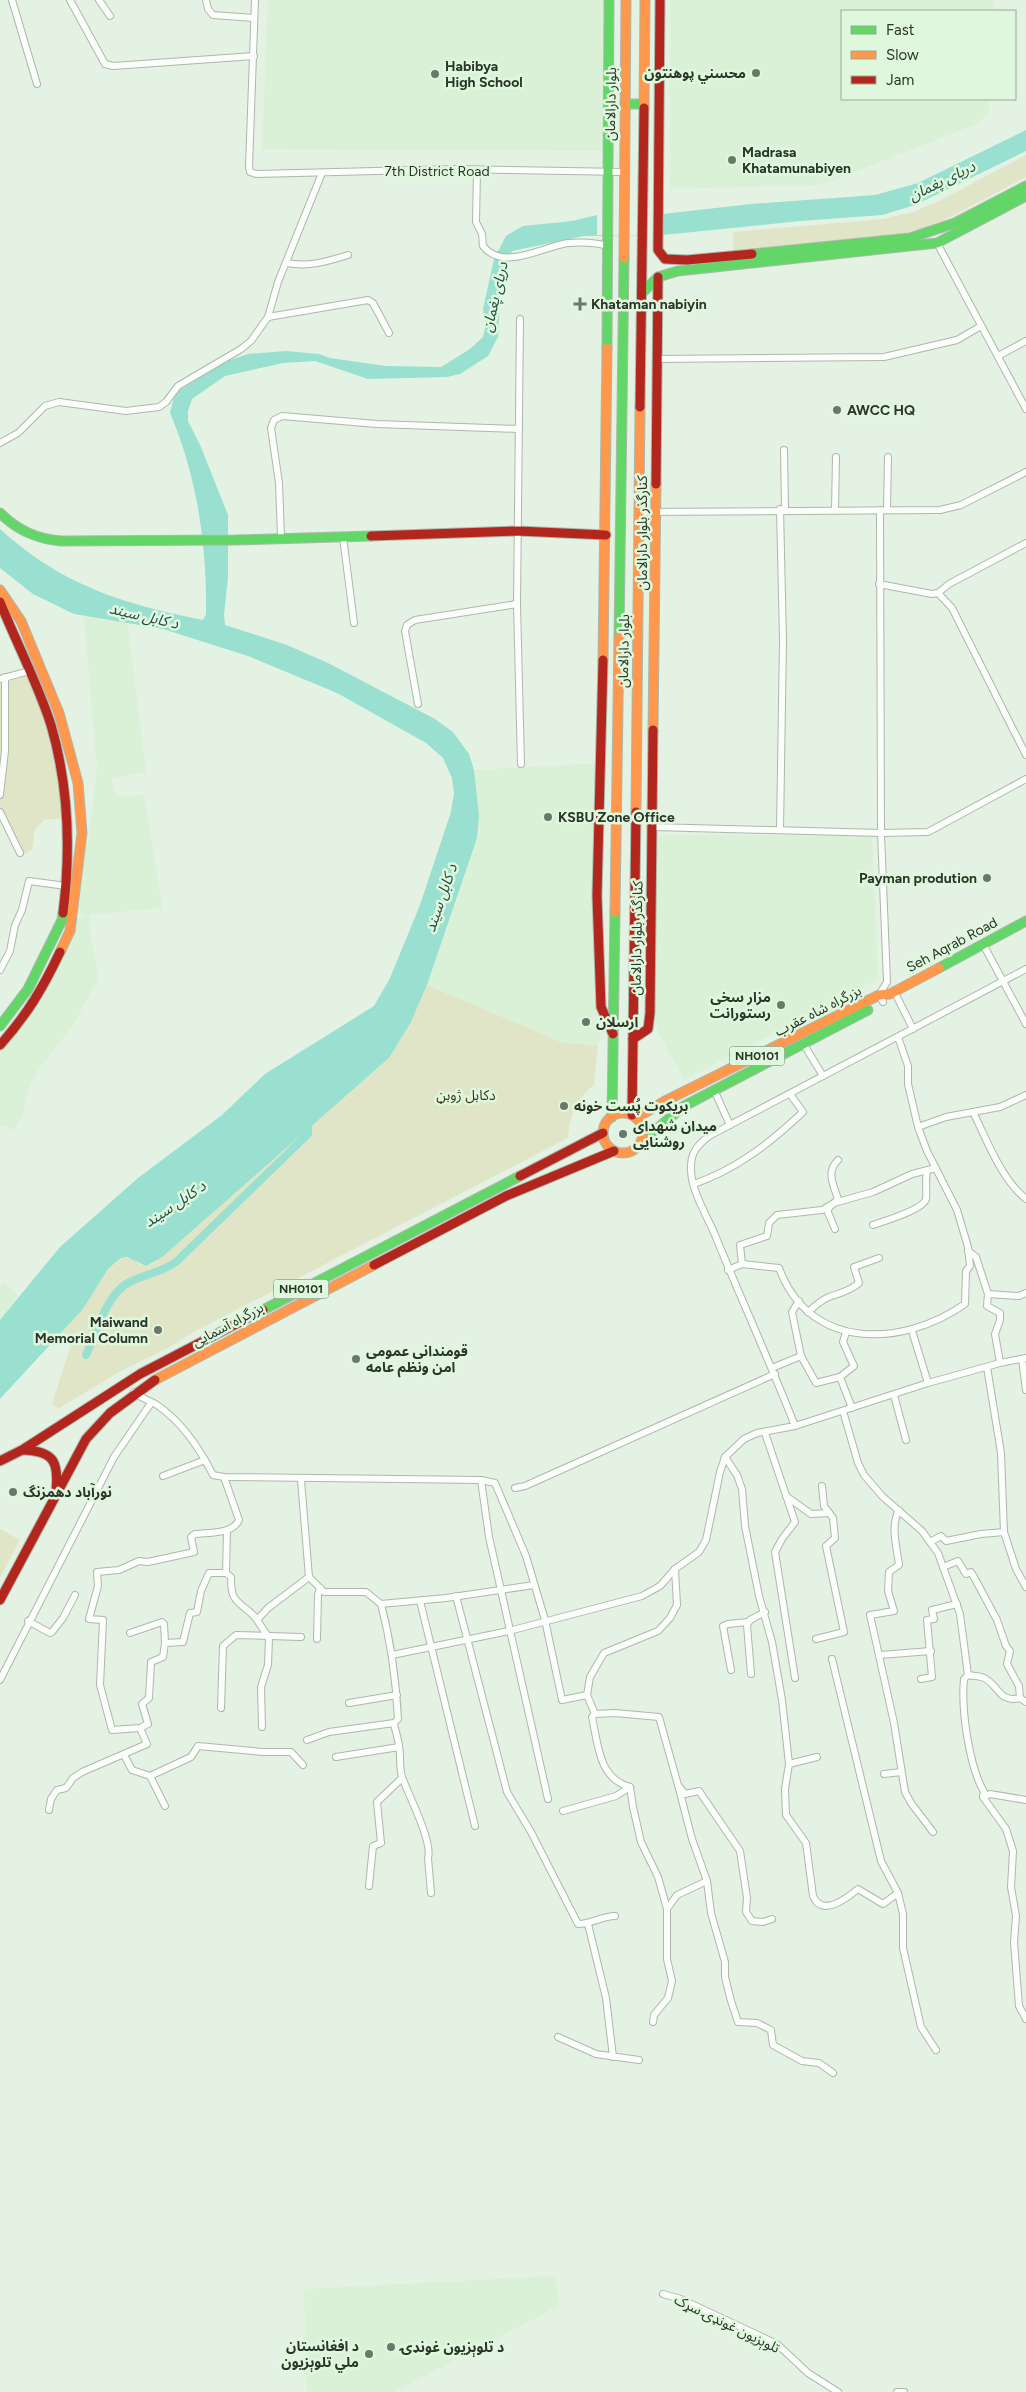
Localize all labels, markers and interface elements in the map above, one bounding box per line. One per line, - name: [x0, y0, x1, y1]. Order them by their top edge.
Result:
- legend: [841, 10, 1016, 100]
- text: Fast: [886, 21, 915, 39]
- text: Slow: [886, 46, 919, 64]
- place label: Habibya High School: [445, 58, 523, 91]
- place label: محسني پوهنتون: [644, 65, 746, 84]
- street label: بلوار دارالامان: [602, 67, 620, 141]
- marker: محسني پوهنتون: [750, 67, 762, 79]
- marker: Habibya High School: [429, 68, 441, 80]
- text: Jam: [886, 71, 914, 89]
- place label: Madrasa Khatamunabiyen: [742, 144, 851, 177]
- marker: Madrasa Khatamunabiyen: [726, 154, 738, 166]
- water label: دریای پغمان: [906, 157, 979, 206]
- street label: 7th District Road: [384, 163, 490, 180]
- water label: دریای پغمان: [478, 259, 513, 334]
- place label: Khataman nabiyin: [591, 296, 707, 313]
- marker: Khataman nabiyin: [573, 297, 587, 311]
- place label: AWCC HQ: [847, 402, 915, 419]
- marker: AWCC HQ: [831, 404, 843, 416]
- street label: کنارگذر بلوار دارالامان: [634, 475, 651, 590]
- water label: د کابل سيند: [108, 599, 181, 633]
- street label: بلوار دارالامان: [615, 614, 633, 688]
- place label: KSBU Zone Office: [558, 809, 675, 826]
- marker: KSBU Zone Office: [542, 811, 554, 823]
- water label: د کابل سيند: [421, 861, 461, 934]
- place label: Payman prodution: [859, 870, 977, 887]
- marker: Payman prodution: [981, 872, 993, 884]
- street label: کنارگذر بلوار دارالامان: [627, 880, 647, 996]
- street label: Seh Aqrab Road: [904, 914, 1000, 976]
- street label: بزرگراه شاه عقرب: [772, 982, 864, 1040]
- place label: مزار سخی رستورانت: [710, 989, 771, 1022]
- marker: مزار سخی رستورانت: [775, 999, 787, 1011]
- place label: ارسلان: [596, 1014, 639, 1031]
- marker: ارسلان: [580, 1016, 592, 1028]
- road number: NH0101: [730, 1046, 784, 1066]
- park label: دکابل ژوبڼ: [436, 1087, 496, 1104]
- place label: بریکوت پُست خونه: [574, 1098, 688, 1115]
- marker: بریکوت پُست خونه: [558, 1100, 570, 1112]
- place label: میدان شهدای روشنایی: [633, 1118, 717, 1151]
- marker: میدان شهدای روشنایی: [617, 1128, 629, 1140]
- water label: د کابل سيند: [141, 1176, 210, 1231]
- road number: NH0101: [274, 1280, 328, 1298]
- street label: بزرگراه آسمایی: [189, 1299, 267, 1351]
- place label: Maiwand Memorial Column: [35, 1314, 148, 1347]
- marker: Maiwand Memorial Column: [152, 1324, 164, 1336]
- place label: قومندانی عمومی امن ونظم عامه: [366, 1343, 468, 1378]
- marker: قومندانی عمومی امن ونظم عامه: [350, 1353, 362, 1365]
- place label: نورآباد دهمزنگ: [23, 1483, 112, 1501]
- marker: نورآباد دهمزنگ: [7, 1486, 19, 1498]
- street label: تلوېزيون غونډۍ سړک: [671, 2291, 782, 2358]
- place label: د افغانستان ملي تلوېزیون: [281, 2338, 359, 2373]
- place label: د تلوېزیون غونډۍ: [399, 2339, 504, 2357]
- marker: د تلوېزیون غونډۍ: [385, 2341, 397, 2353]
- marker: د افغانستان ملي تلوېزیون: [363, 2348, 375, 2360]

